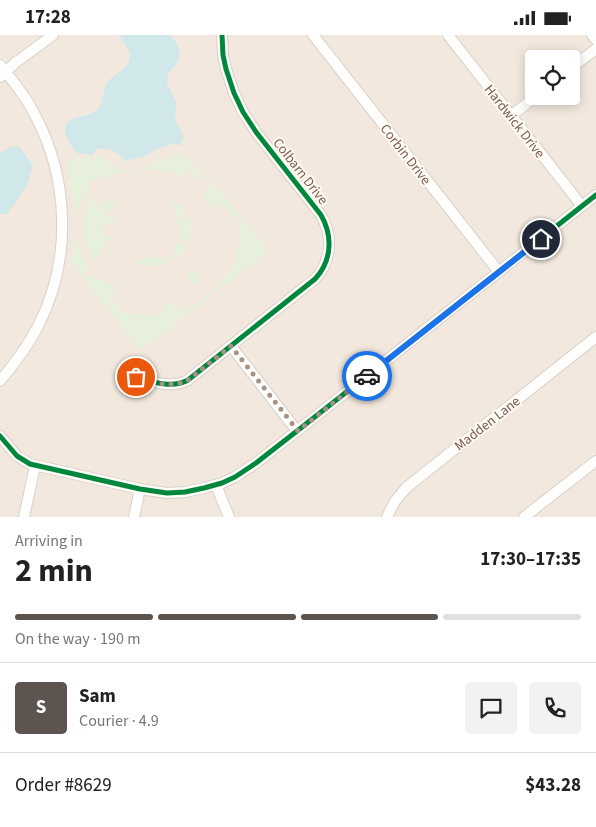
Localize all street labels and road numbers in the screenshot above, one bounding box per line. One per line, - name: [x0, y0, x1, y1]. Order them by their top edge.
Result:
- street label: Hardwick Drive: [479, 81, 549, 163]
- street label: Corbin Drive: [375, 120, 435, 189]
- street label: Colbarn Drive: [268, 134, 333, 209]
- street label: Madden Lane: [450, 392, 525, 456]

